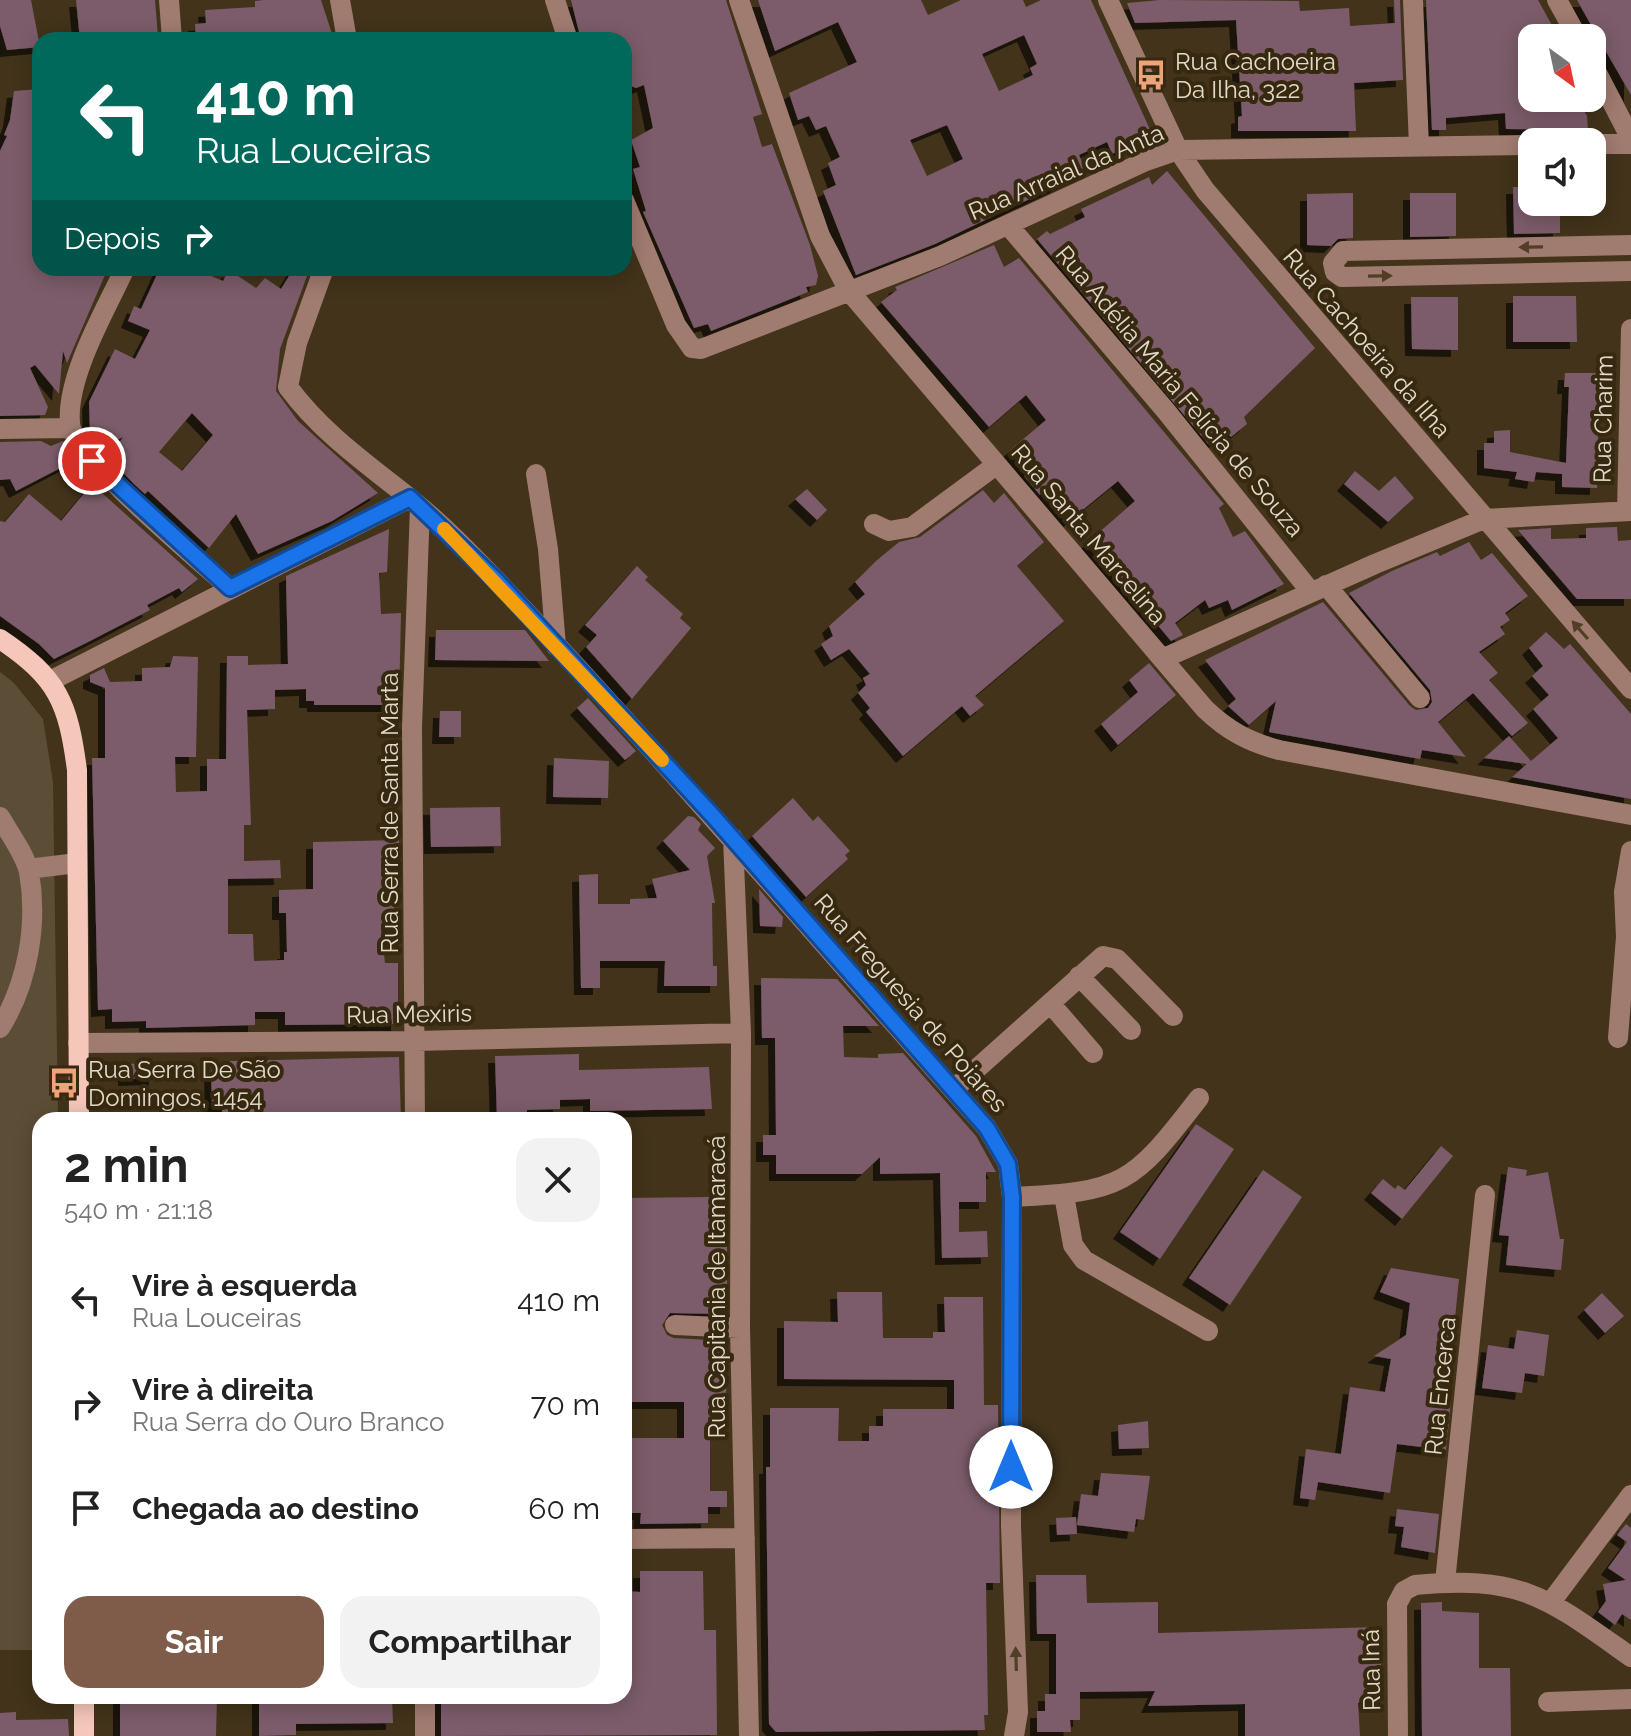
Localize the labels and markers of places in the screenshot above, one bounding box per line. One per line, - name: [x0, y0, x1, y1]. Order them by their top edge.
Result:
- place label: Rua Cachoeira Da Ilha, 322: [1175, 47, 1336, 104]
- bus stop icon: Rua Cachoeira Da Ilha, 322: [1134, 58, 1168, 92]
- pin: [58, 427, 126, 495]
- place label: Rua Serra De São Domingos, 1454: [88, 1055, 281, 1112]
- bus stop icon: Rua Serra De São Domingos, 1454: [47, 1066, 81, 1100]

